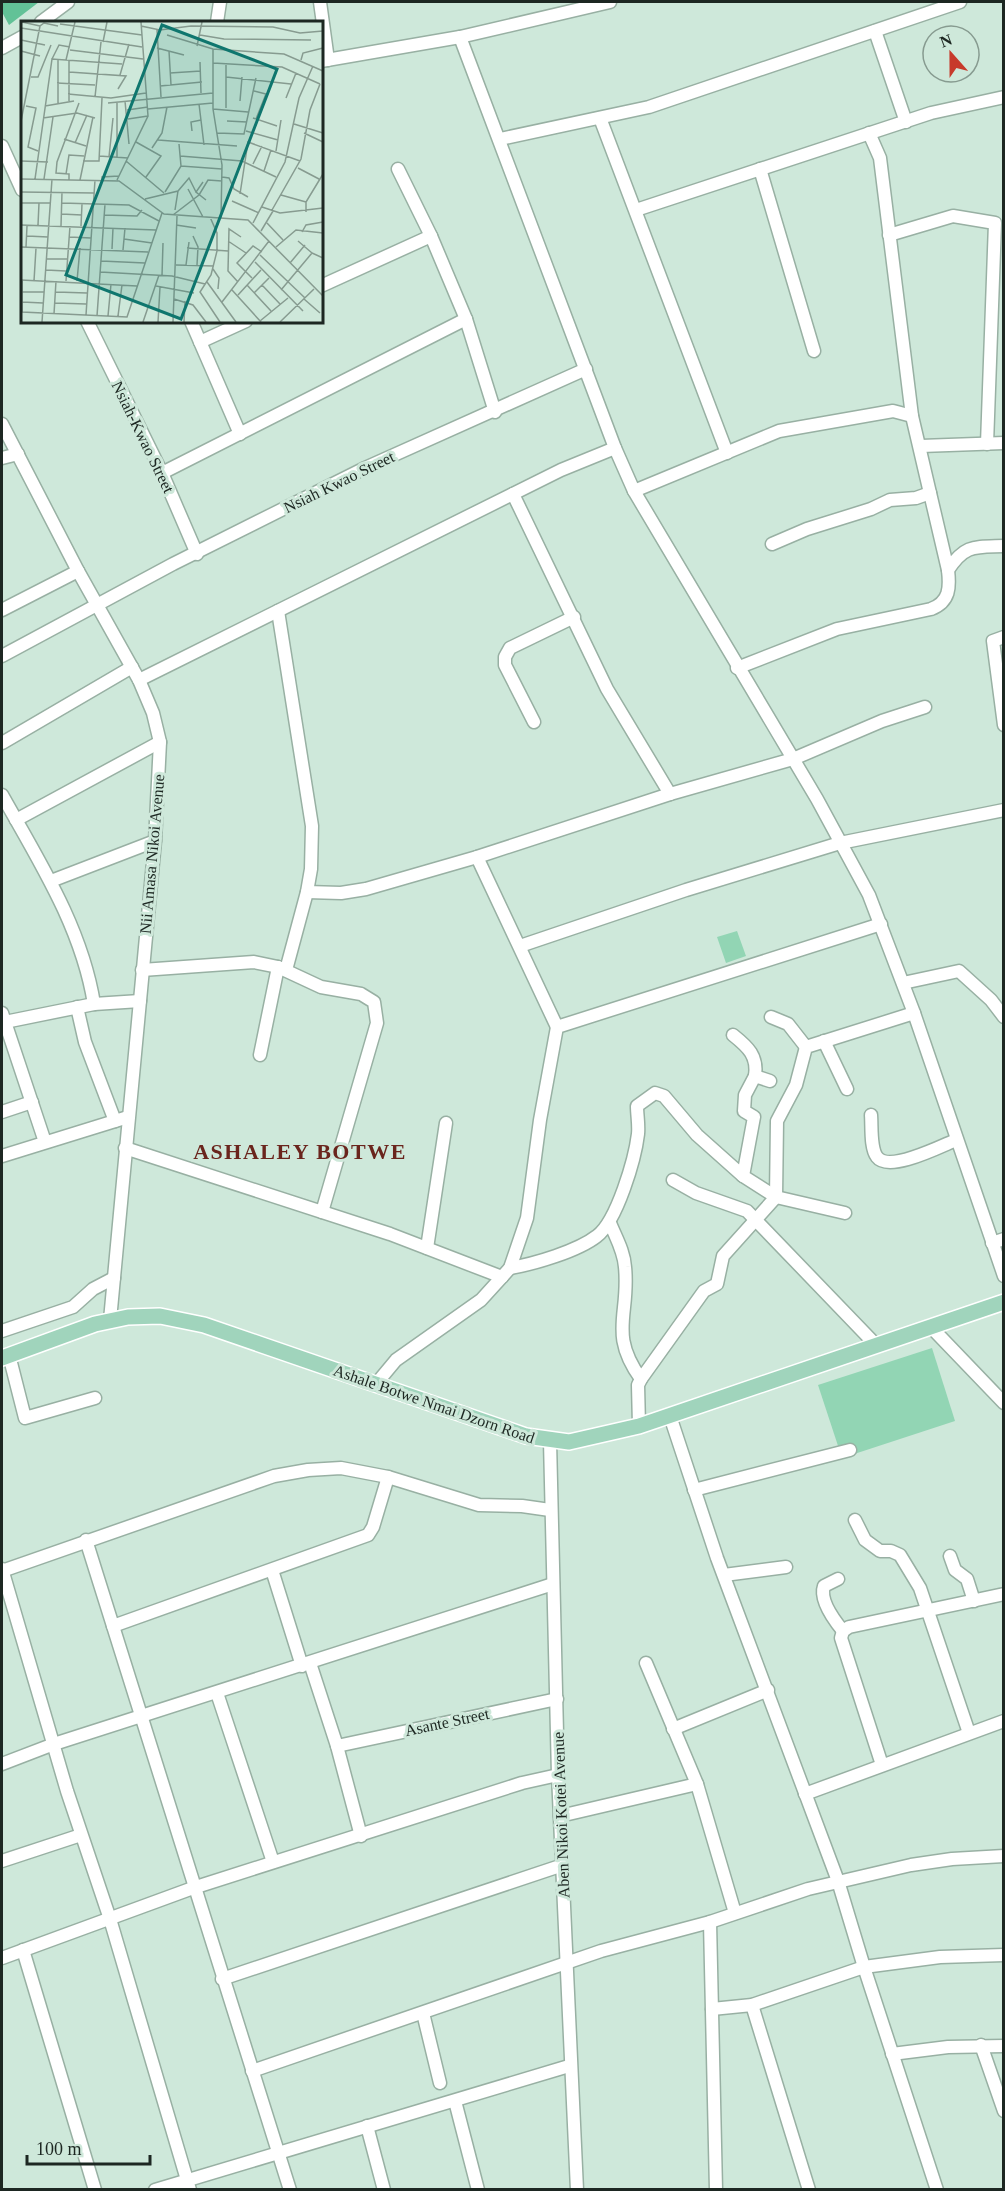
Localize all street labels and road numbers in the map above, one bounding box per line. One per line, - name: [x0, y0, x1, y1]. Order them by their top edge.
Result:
- street label: Nsiah-Kwao Street: [109, 378, 178, 496]
- street label: Nsiah Kwao Street: [281, 448, 398, 516]
- street label: Nii Amasa Nikoi Avenue: [137, 774, 167, 934]
- street label: Ashale Botwe Nmai Dzorn Road: [331, 1362, 537, 1446]
- street label: Asante Street: [403, 1705, 491, 1739]
- street label: Aben Nikoi Kotei Avenue: [550, 1732, 572, 1898]

